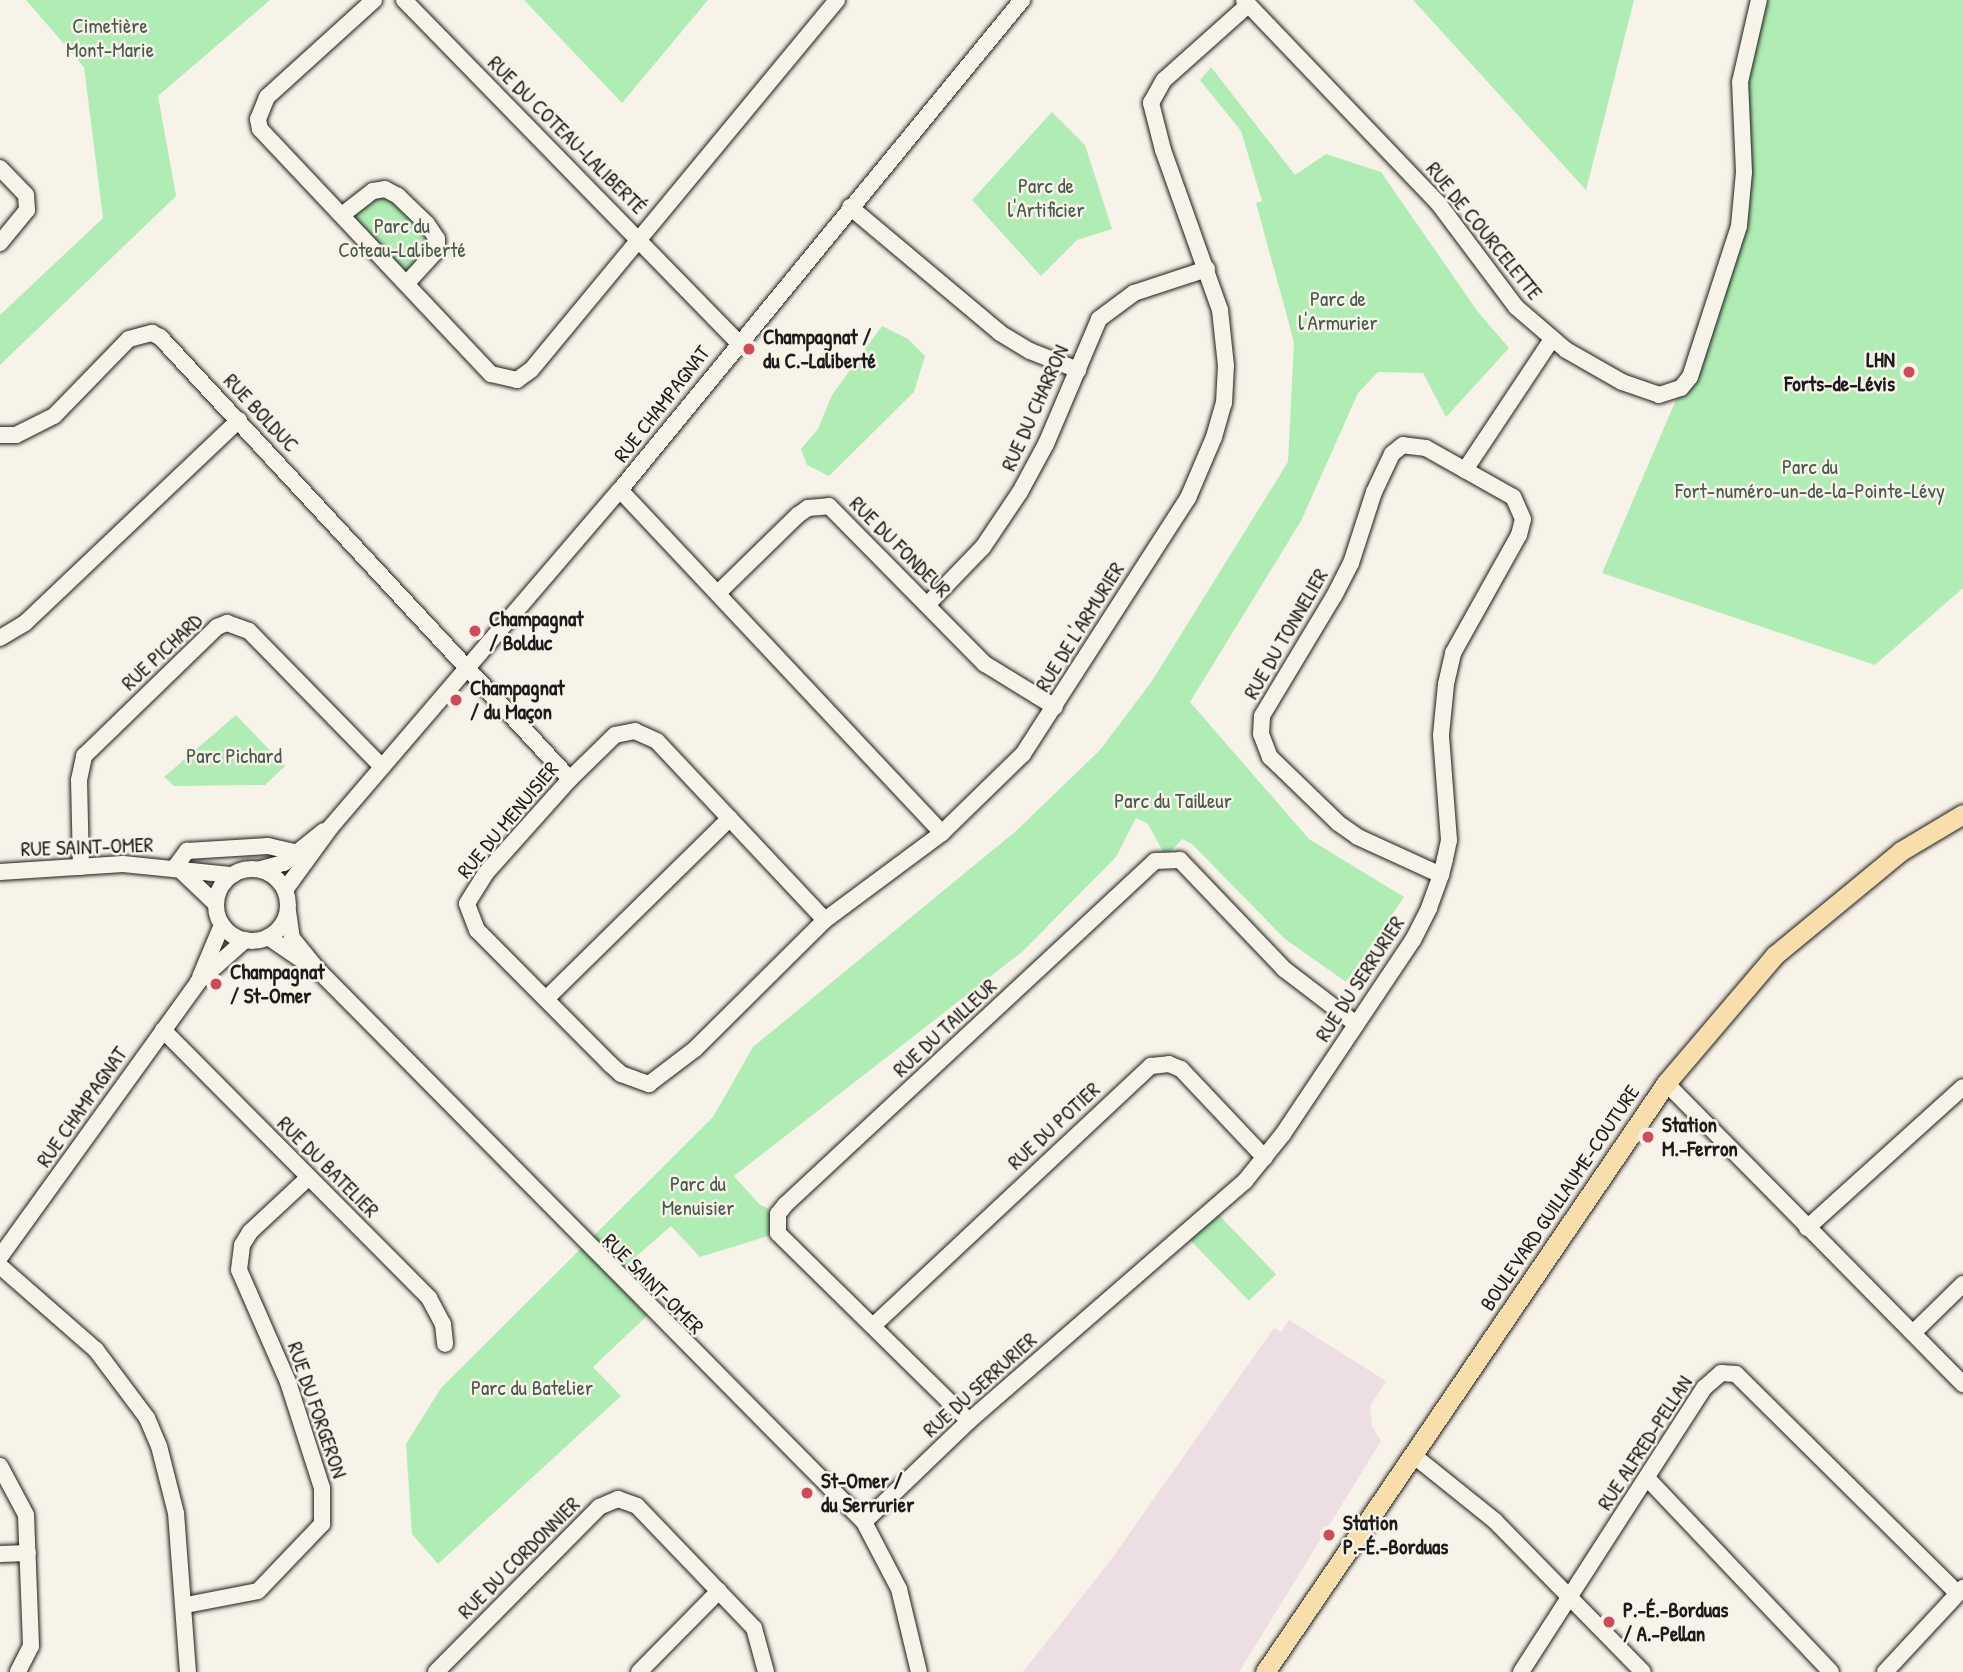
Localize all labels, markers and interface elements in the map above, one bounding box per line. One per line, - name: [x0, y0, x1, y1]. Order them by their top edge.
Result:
- park label: Cimetière Mont-Marie: [66, 13, 154, 63]
- street label: RUE DU COTEAU-LALIBERTÉ: [483, 51, 651, 219]
- street label: RUE DE COURCELETTE: [1421, 157, 1547, 305]
- park label: Parc de l'Artificier: [1008, 173, 1084, 223]
- park label: Parc du Coteau-Laliberté: [338, 213, 466, 263]
- park label: Parc de l'Armurier: [1298, 286, 1378, 336]
- place label: Champagnat / du C.-Laliberté: [763, 324, 876, 374]
- street label: RUE CHAMPAGNAT: [609, 341, 715, 467]
- marker: Champagnat / du C.-Laliberté: [741, 341, 757, 357]
- street label: RUE DU CHARRON: [996, 341, 1074, 475]
- place label: LHN Forts-de-Lévis: [1784, 347, 1895, 397]
- marker: LHN Forts-de-Lévis: [1901, 364, 1917, 380]
- street label: RUE BOLDUC: [218, 368, 304, 458]
- park label: Parc du Fort-numéro-un-de-la-Pointe-Lévy: [1675, 454, 1945, 504]
- street label: RUE DU FONDEUR: [844, 491, 956, 603]
- street label: RUE DE L'ARMURIER: [1030, 558, 1130, 696]
- street label: RUE DU TONNELIER: [1239, 564, 1333, 704]
- place label: Champagnat / Bolduc: [489, 606, 583, 656]
- street label: RUE PICHARD: [116, 608, 208, 696]
- marker: Champagnat / Bolduc: [467, 623, 483, 639]
- place label: Champagnat / du Maçon: [470, 675, 564, 725]
- marker: Champagnat / du Maçon: [448, 692, 464, 708]
- park label: Parc Pichard: [186, 743, 282, 769]
- street label: RUE DU MENUISIER: [452, 757, 564, 883]
- park label: Parc du Tailleur: [1114, 788, 1232, 814]
- street label: RUE SAINT-OMER: [20, 832, 154, 862]
- street label: RUE DU SERRURIER: [1310, 912, 1410, 1046]
- place label: Champagnat / St-Omer: [230, 959, 324, 1009]
- street label: RUE DU TAILLEUR: [888, 974, 1002, 1082]
- marker: Champagnat / St-Omer: [208, 976, 224, 992]
- street label: RUE CHAMPAGNAT: [31, 1042, 133, 1172]
- street label: RUE DU POTIER: [1003, 1077, 1105, 1175]
- street label: BOULEVARD GUILLAUME-COUTURE: [1475, 1080, 1645, 1316]
- street label: RUE DU BATELIER: [272, 1111, 384, 1223]
- place label: Station M.-Ferron: [1662, 1112, 1738, 1162]
- marker: Station M.-Ferron: [1640, 1129, 1656, 1145]
- park label: Parc du Menuisier: [662, 1171, 734, 1221]
- street label: RUE SAINT-OMER: [597, 1228, 709, 1340]
- street label: RUE DU SERRURIER: [918, 1327, 1042, 1443]
- street label: RUE DU FORGERON: [282, 1339, 352, 1481]
- street label: RUE ALFRED-PELLAN: [1592, 1371, 1698, 1515]
- park label: Parc du Batelier: [471, 1375, 593, 1401]
- place label: St-Omer / du Serrurier: [821, 1468, 914, 1518]
- marker: St-Omer / du Serrurier: [799, 1485, 815, 1501]
- street label: RUE DU CORDONNIER: [453, 1492, 585, 1624]
- place label: Station P.-É.-Borduas: [1343, 1510, 1448, 1560]
- marker: Station P.-É.-Borduas: [1321, 1527, 1337, 1543]
- place label: P.-É.-Borduas / A.-Pellan: [1623, 1597, 1728, 1647]
- marker: P.-É.-Borduas / A.-Pellan: [1601, 1614, 1617, 1630]

